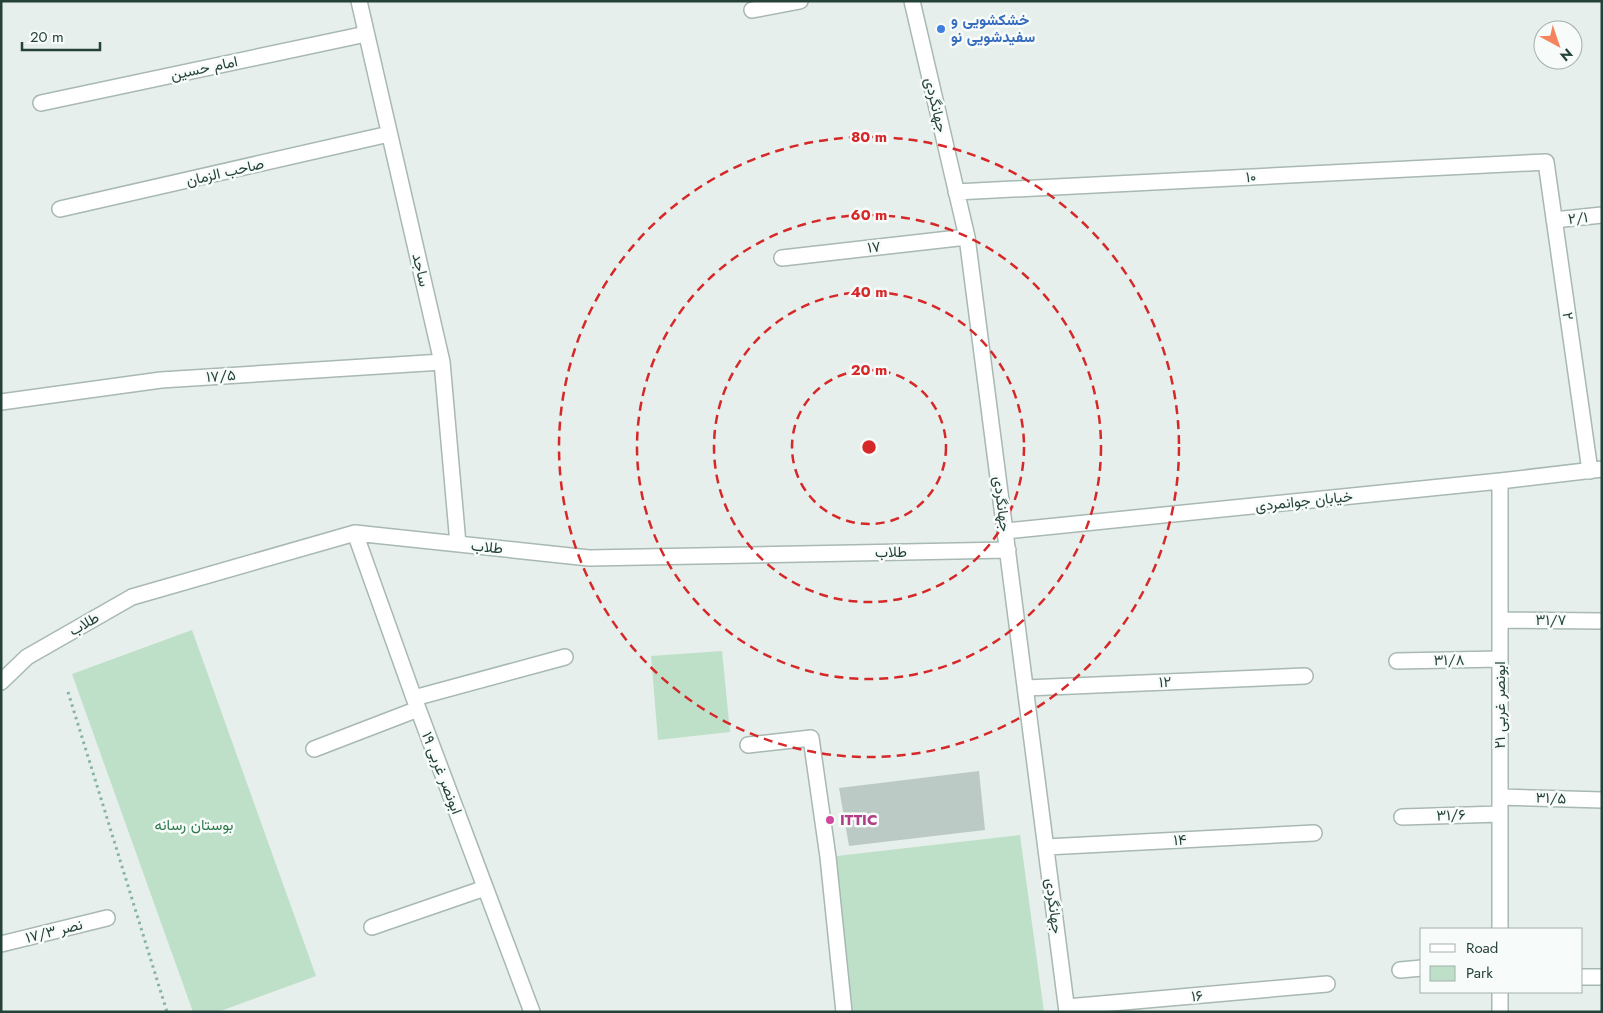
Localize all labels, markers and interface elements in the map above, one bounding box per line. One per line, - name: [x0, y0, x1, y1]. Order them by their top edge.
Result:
- place label: خشکشویی و سفیدشویی نو: [951, 9, 1035, 48]
- scale bar: [22, 20, 100, 52]
- north arrow: [1533, 20, 1583, 70]
- marker: خشکشویی و سفیدشویی نو: [935, 23, 947, 35]
- text: 20 m: [30, 26, 64, 48]
- text: N: [1556, 44, 1577, 66]
- street label: امام حسین: [168, 50, 240, 86]
- street label: جهانگردی: [919, 75, 953, 135]
- text: 80 m: [851, 126, 887, 148]
- street label: صاحب الزمان: [184, 152, 266, 192]
- street label: ۱۰: [1245, 166, 1257, 188]
- text: 60 m: [851, 204, 887, 226]
- street label: ۲/۱: [1567, 206, 1589, 230]
- street label: ۱۷: [866, 235, 882, 259]
- street label: ساجد: [406, 251, 436, 289]
- text: 40 m: [850, 281, 888, 303]
- street label: ۲: [1557, 311, 1579, 322]
- text: 20 m: [851, 359, 887, 381]
- street label: ۱۷/۵: [205, 364, 237, 388]
- centre of rings: [860, 438, 878, 456]
- street label: جهانگردی: [988, 475, 1016, 533]
- street label: خیابان جوانمردی: [1254, 485, 1354, 517]
- street label: طلاب: [470, 534, 504, 560]
- street label: طلاب: [875, 541, 907, 563]
- street label: طلاب: [65, 606, 104, 642]
- street label: ۳۱/۷: [1536, 609, 1567, 631]
- street label: ۳۱/۸: [1433, 649, 1465, 671]
- street label: ابونصر غربی ۲۱: [1489, 661, 1511, 749]
- street label: ۱۲: [1159, 671, 1172, 693]
- street label: ابونصر غربی ۱۹: [416, 728, 468, 818]
- street label: ۳۱/۵: [1535, 786, 1567, 810]
- street label: ۳۱/۶: [1436, 803, 1466, 827]
- place label: ITTIC: [840, 809, 877, 831]
- park label: بوستان رسانه: [154, 814, 234, 836]
- marker: ITTIC: [824, 814, 836, 826]
- street label: ۱۴: [1173, 829, 1187, 851]
- street label: جهانگردی: [1040, 877, 1068, 935]
- street label: نصر ۱۷/۳: [23, 913, 85, 949]
- legend: [1420, 928, 1583, 993]
- text: Road: [1466, 937, 1498, 959]
- text: Park: [1466, 962, 1493, 984]
- street label: ۱۶: [1190, 985, 1204, 1007]

